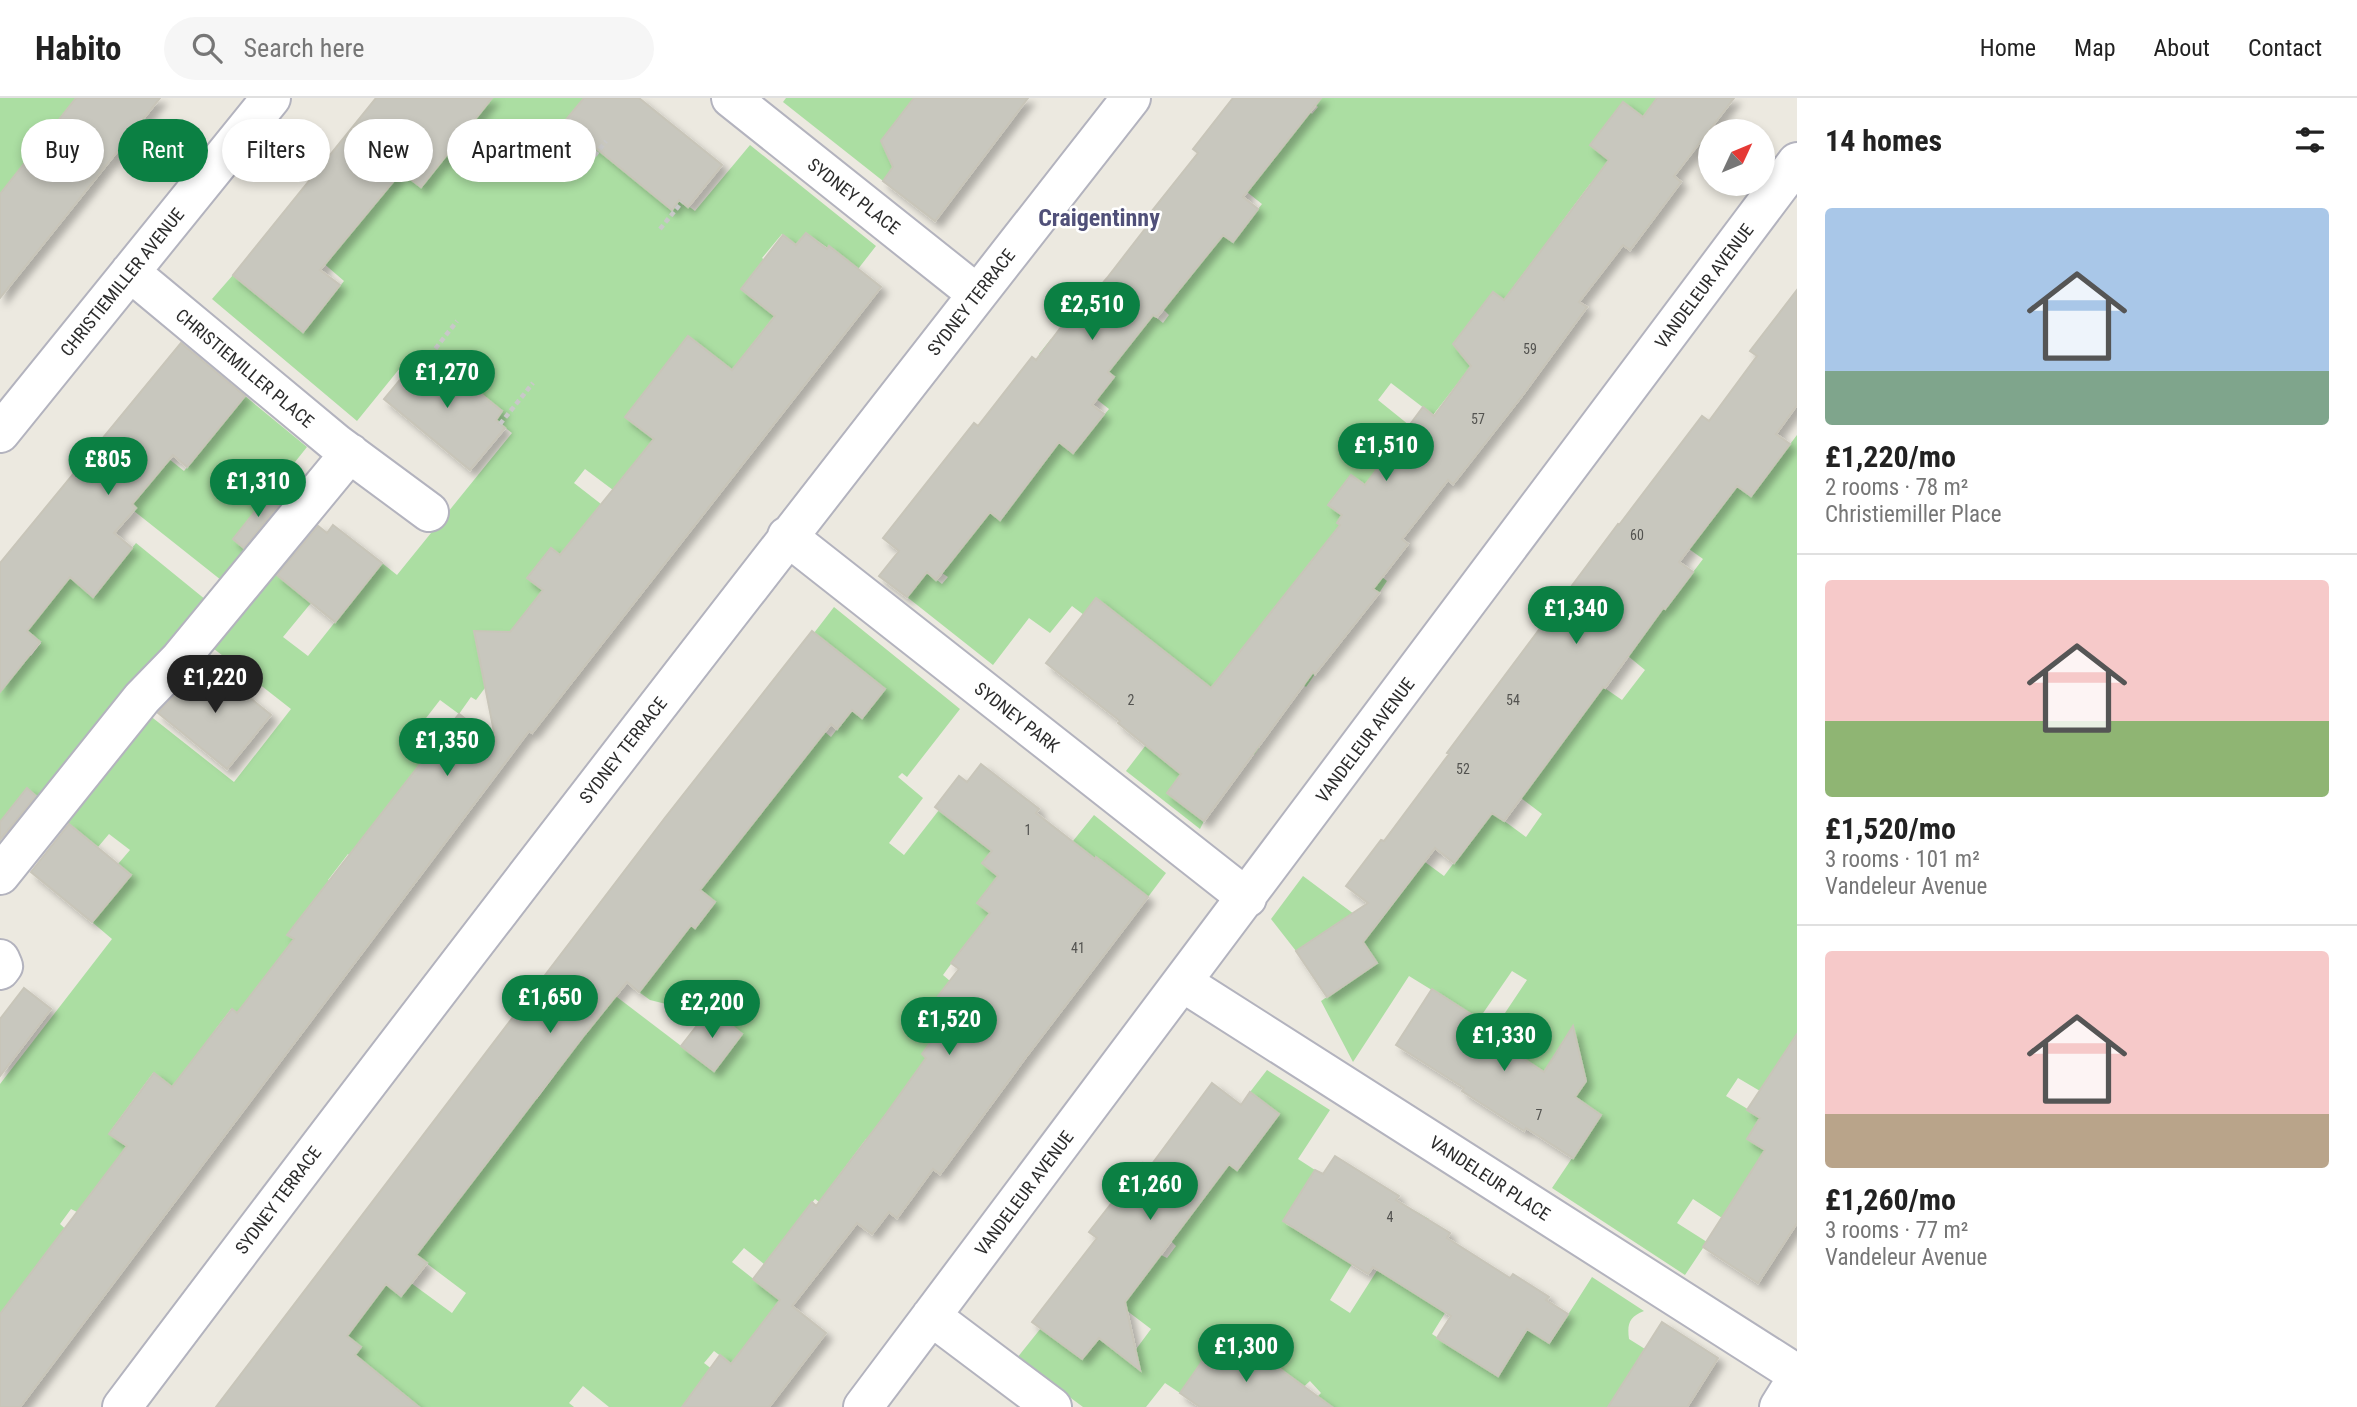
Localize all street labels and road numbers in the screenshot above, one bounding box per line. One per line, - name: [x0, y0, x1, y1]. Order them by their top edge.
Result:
- street label: SYDNEY PLACE: [804, 154, 904, 238]
- street label: CHRISTIEMILLER AVENUE: [56, 204, 188, 360]
- street label: VANDELEUR AVENUE: [1650, 220, 1758, 352]
- street label: SYDNEY TERRACE: [923, 245, 1019, 359]
- street label: CHRISTIEMILLER PLACE: [172, 304, 318, 432]
- street label: VANDELEUR AVENUE: [1311, 674, 1419, 806]
- street label: SYDNEY PARK: [971, 678, 1064, 757]
- street label: SYDNEY TERRACE: [575, 693, 671, 807]
- street label: VANDELEUR AVENUE: [970, 1127, 1078, 1259]
- street label: VANDELEUR PLACE: [1426, 1131, 1554, 1225]
- street label: SYDNEY TERRACE: [231, 1142, 325, 1258]

